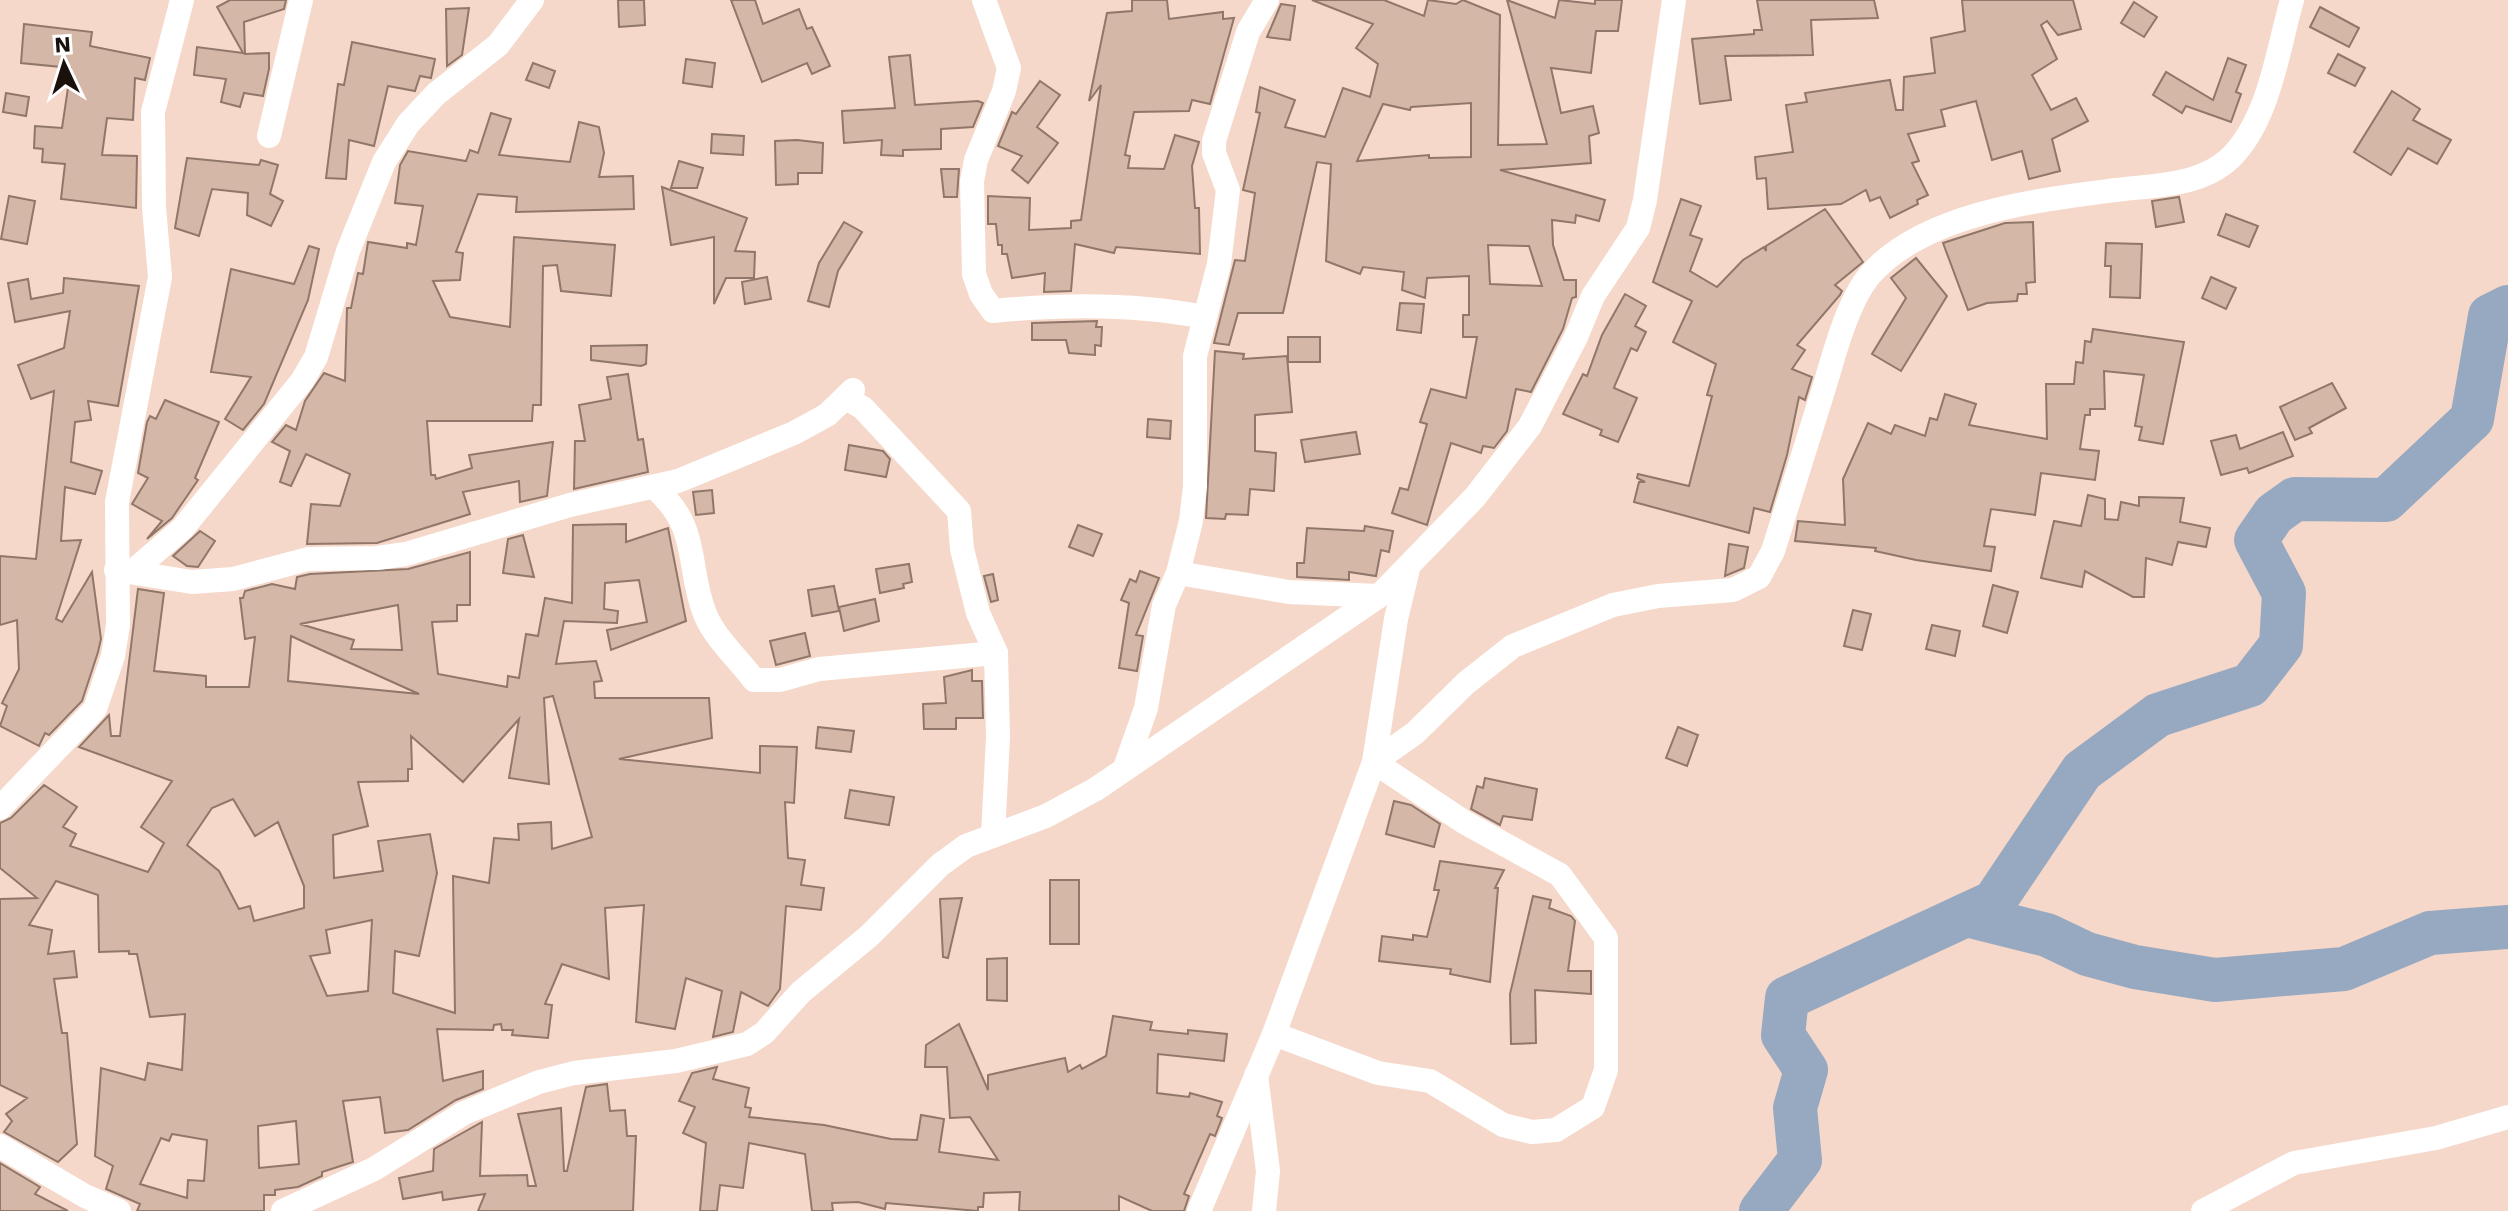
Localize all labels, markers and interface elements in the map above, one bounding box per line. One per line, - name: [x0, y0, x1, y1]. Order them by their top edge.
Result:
- north arrow: [24, 24, 104, 104]
- text: N: [54, 32, 72, 58]

